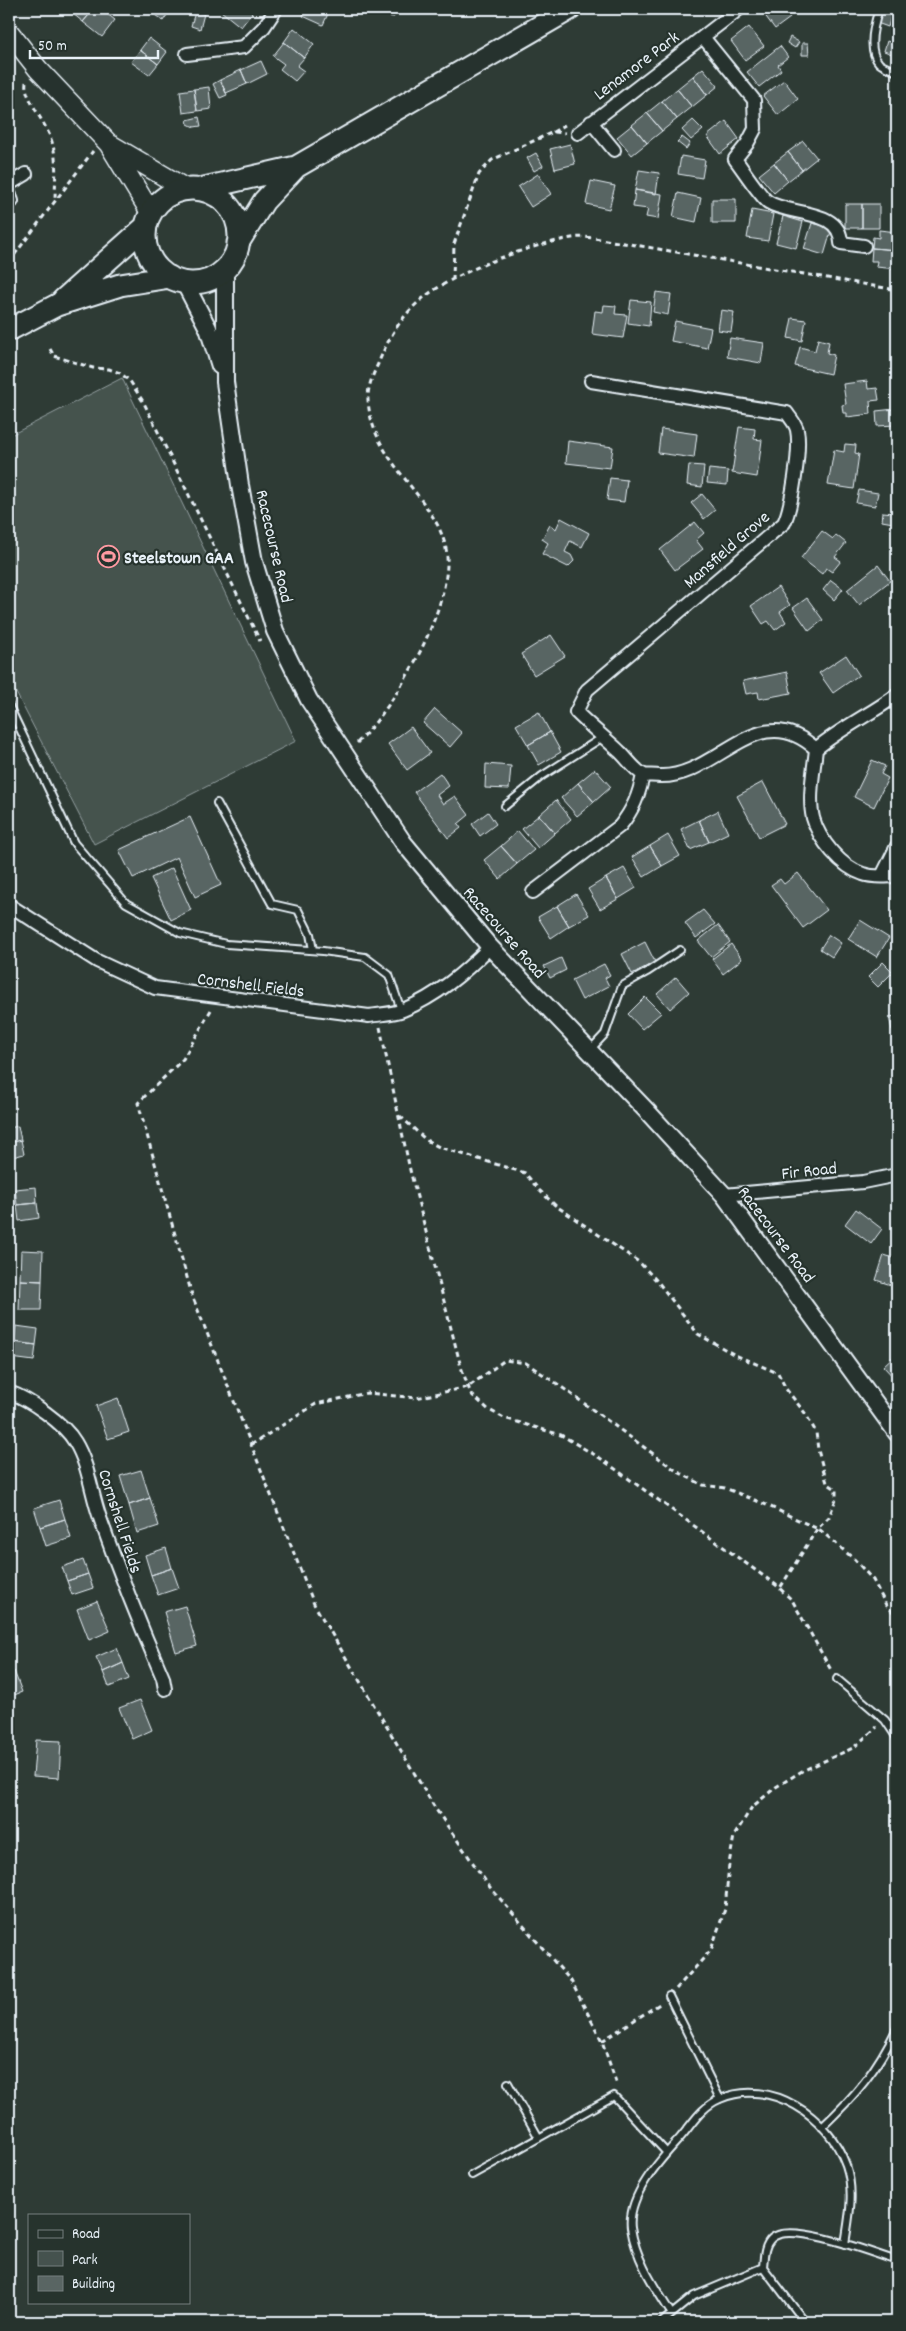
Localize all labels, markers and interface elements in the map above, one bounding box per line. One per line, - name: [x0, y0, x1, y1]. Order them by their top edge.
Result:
- street label: Lenamore Park: [589, 26, 686, 108]
- scale bar: [30, 28, 158, 60]
- text: 50 m: [38, 36, 67, 58]
- street label: Racecourse Road: [247, 488, 298, 606]
- street label: Mansfield Grove: [679, 506, 776, 595]
- sports icon: Steelstown GAA: [96, 545, 120, 569]
- place label: Steelstown GAA: [124, 547, 234, 572]
- street label: Racecourse Road: [456, 882, 550, 985]
- street label: Cornshell Fields: [196, 968, 306, 1005]
- street label: Fir Road: [780, 1157, 838, 1188]
- street label: Racecourse Road: [730, 1182, 820, 1289]
- street label: Cornshell Fields: [90, 1467, 147, 1577]
- legend: [28, 2214, 190, 2304]
- text: Road: [72, 2224, 100, 2246]
- text: Park: [72, 2250, 98, 2272]
- text: Building: [72, 2274, 115, 2296]

